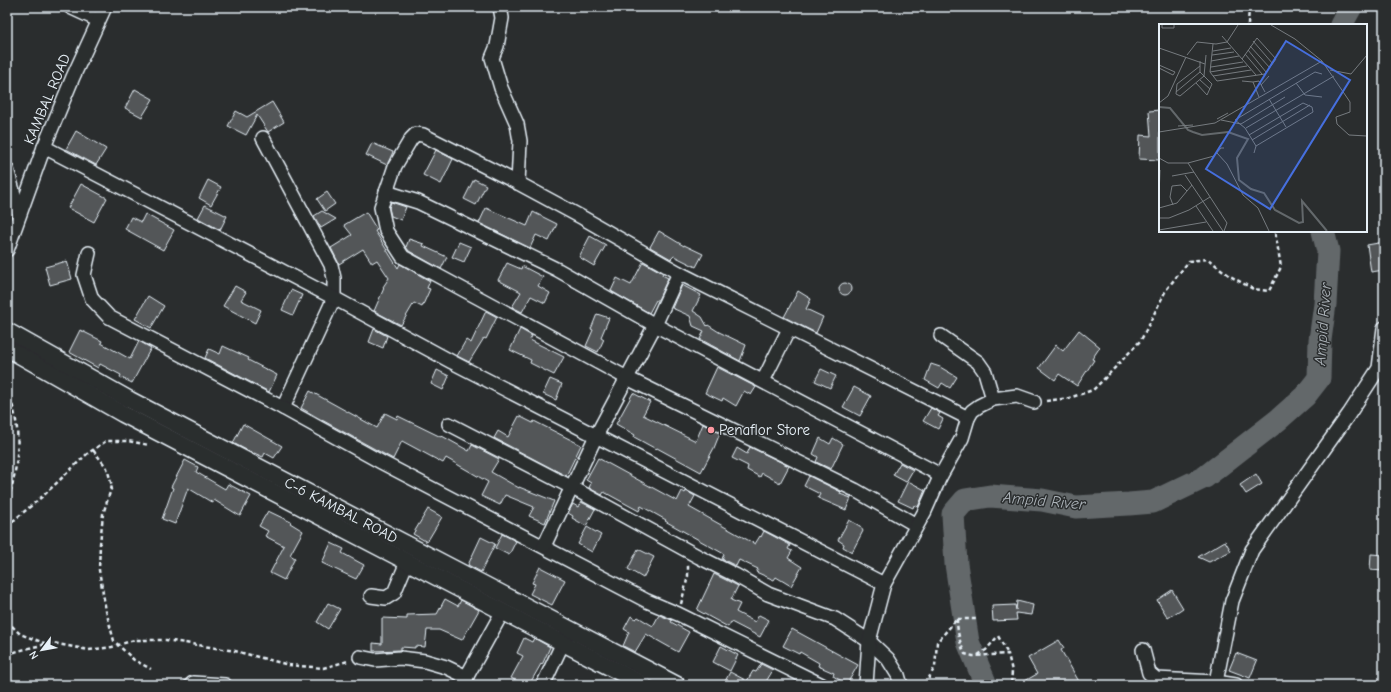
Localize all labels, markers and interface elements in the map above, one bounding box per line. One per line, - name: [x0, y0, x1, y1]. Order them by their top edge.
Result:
- inset map: [1159, 24, 1367, 232]
- street label: KAMBAL ROAD: [20, 51, 74, 147]
- water label: Ampid River: [1311, 281, 1335, 367]
- place label: Penaflor Store: [719, 421, 810, 439]
- marker: Penaflor Store: [706, 425, 716, 435]
- street label: C-6 KAMBAL ROAD: [281, 473, 401, 547]
- water label: Ampid River: [1001, 488, 1087, 514]
- north arrow: [22, 630, 62, 670]
- text: N: [27, 649, 41, 662]

